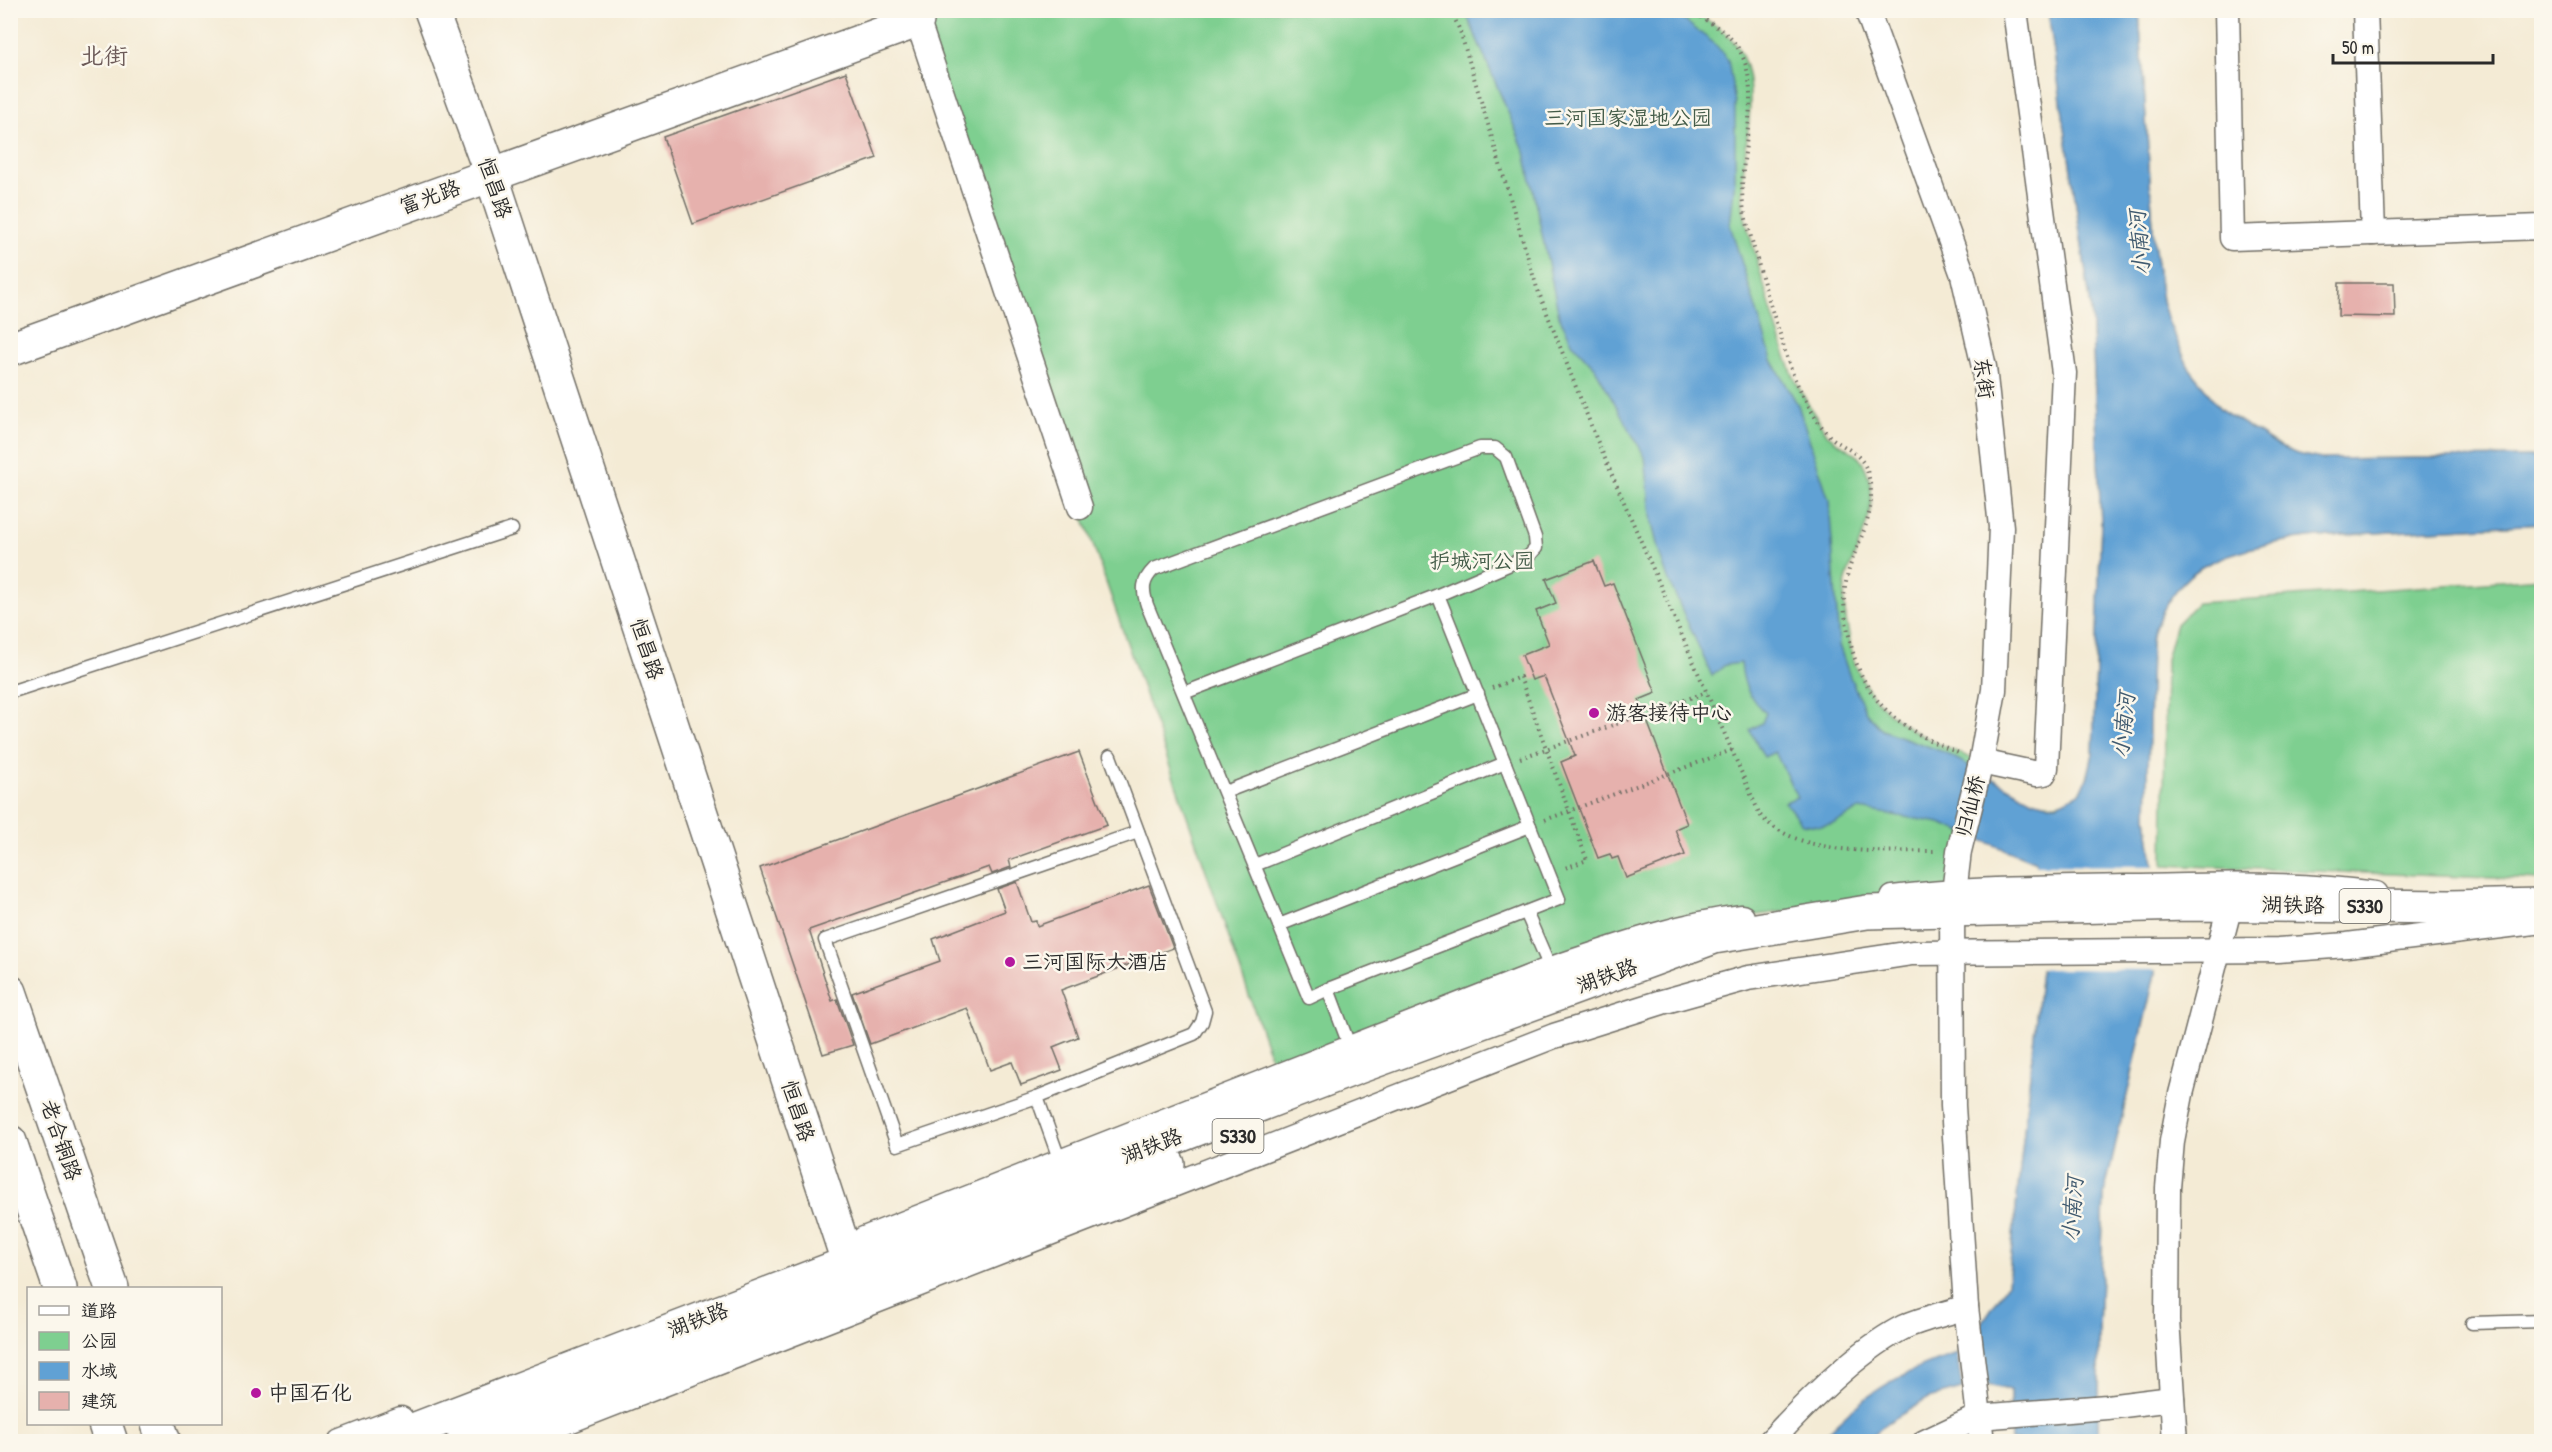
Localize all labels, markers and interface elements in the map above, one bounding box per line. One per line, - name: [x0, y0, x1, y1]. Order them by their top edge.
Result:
- scale bar: [2333, 27, 2494, 65]
- text: 50 m: [2342, 35, 2374, 60]
- district label: 北街: [80, 39, 128, 71]
- park label: 三河国家湿地公园: [1544, 103, 1712, 132]
- street label: 恒昌路: [472, 153, 519, 222]
- street label: 富光路: [395, 172, 464, 221]
- water label: 小南河: [2121, 206, 2157, 277]
- street label: 东街: [1967, 355, 2002, 401]
- park label: 护城河公园: [1430, 546, 1535, 575]
- street label: 恒昌路: [624, 614, 671, 683]
- water label: 小南河: [2105, 688, 2142, 759]
- place label: 游客接待中心: [1606, 698, 1732, 727]
- marker: 游客接待中心: [1587, 706, 1601, 720]
- street label: 归仙桥: [1948, 772, 1991, 840]
- street label: 湖铁路: [2261, 889, 2325, 920]
- road number: S330: [2340, 889, 2390, 923]
- place label: 三河国际大酒店: [1022, 947, 1169, 976]
- street label: 湖铁路: [1572, 951, 1641, 1000]
- marker: 三河国际大酒店: [1003, 955, 1017, 969]
- street label: 恒昌路: [775, 1076, 822, 1145]
- street label: 老合铜路: [34, 1095, 89, 1184]
- road number: S330: [1212, 1119, 1264, 1153]
- street label: 湖铁路: [1117, 1121, 1186, 1170]
- water label: 小南河: [2055, 1172, 2089, 1243]
- legend: [27, 1287, 222, 1425]
- street label: 湖铁路: [663, 1295, 732, 1344]
- text: 道路: [81, 1298, 117, 1323]
- text: 公园: [81, 1328, 117, 1353]
- text: 水域: [81, 1358, 117, 1383]
- place label: 中国石化: [268, 1378, 352, 1407]
- marker: 中国石化: [249, 1386, 263, 1400]
- text: 建筑: [81, 1388, 117, 1413]

